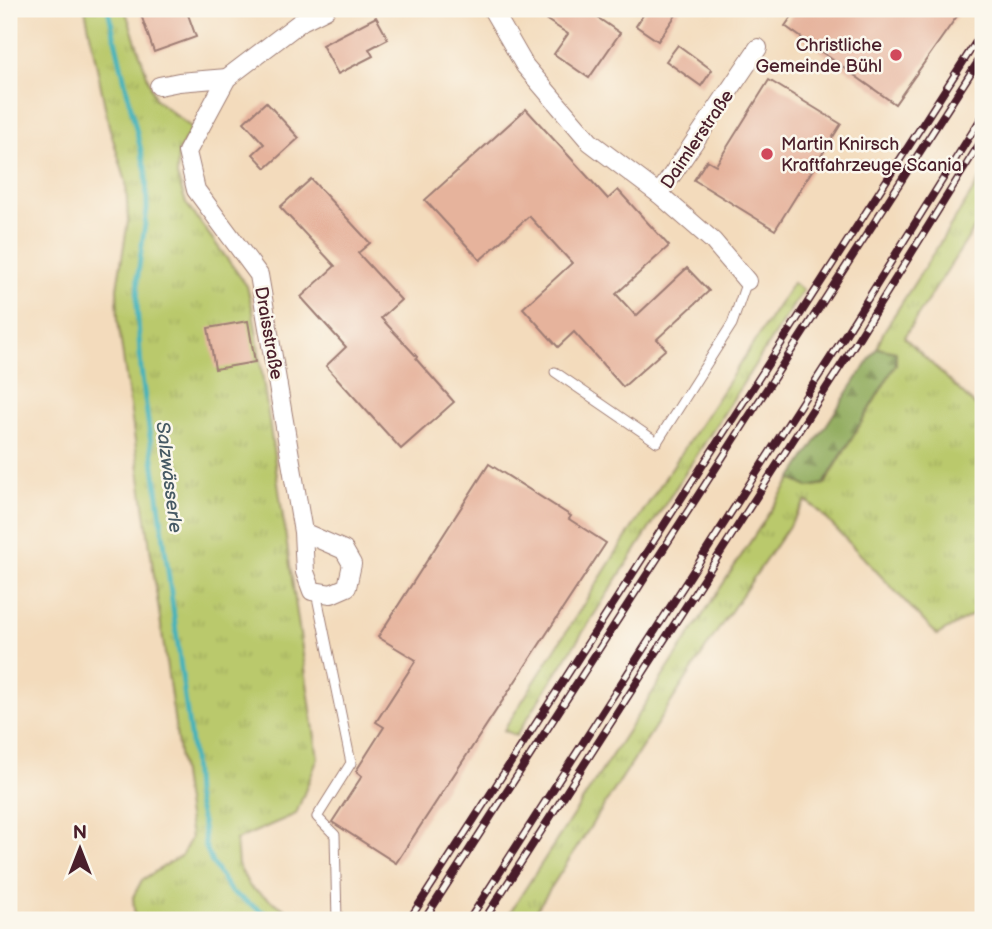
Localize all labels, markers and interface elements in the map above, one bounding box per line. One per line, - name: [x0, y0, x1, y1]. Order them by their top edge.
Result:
- place label: Christliche Gemeinde Bühl: [756, 35, 882, 77]
- marker: Christliche Gemeinde Bühl: [888, 47, 904, 63]
- street label: Daimlerstraße: [657, 86, 738, 193]
- place label: Martin Knirsch Kraftfahrzeuge Scania: [781, 134, 962, 176]
- marker: Martin Knirsch Kraftfahrzeuge Scania: [759, 146, 775, 162]
- street label: Draisstraße: [250, 285, 287, 382]
- water label: Salzwässerle: [150, 420, 187, 534]
- north arrow: [46, 814, 116, 884]
- text: N: [73, 822, 87, 845]

